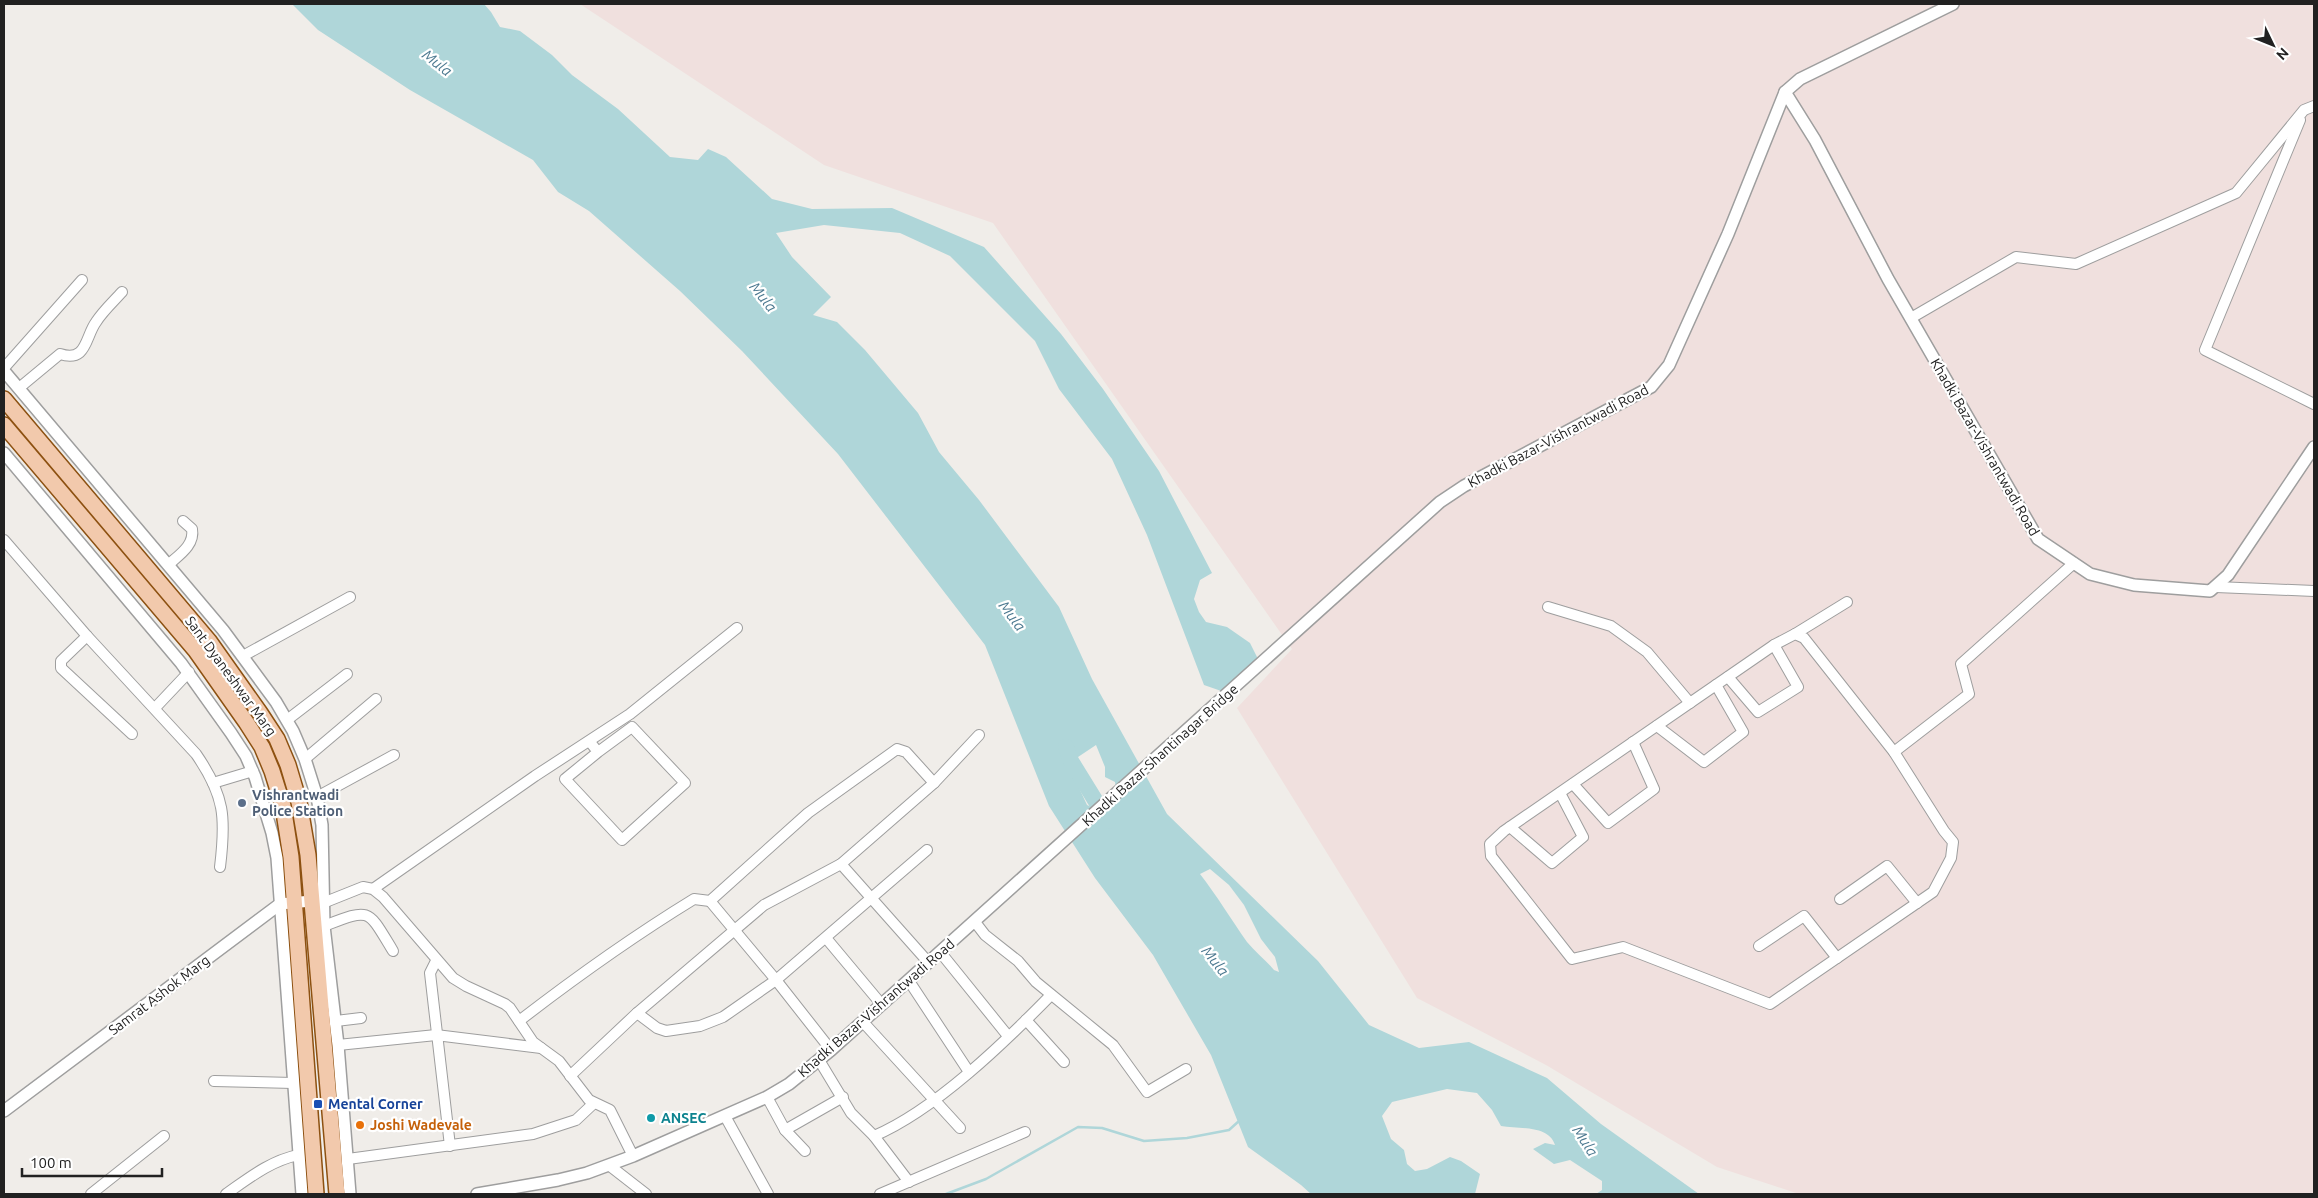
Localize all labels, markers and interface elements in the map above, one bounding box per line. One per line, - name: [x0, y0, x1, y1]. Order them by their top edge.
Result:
- north arrow: [2248, 20, 2298, 70]
- text: N: [2273, 45, 2292, 63]
- water label: Mula: [419, 46, 456, 79]
- water label: Mula: [746, 279, 780, 315]
- street label: Khadki Bazar-Vishrantwadi Road: [1928, 355, 2042, 539]
- street label: Khadki Bazar-Vishrantwadi Road: [1465, 381, 1651, 491]
- water label: Mula: [996, 597, 1029, 634]
- street label: Sant Dyaneshwar Marg: [182, 613, 280, 739]
- street label: Khadki Bazar-Shantinagar Bridge: [1079, 681, 1241, 829]
- place label: Vishrantwadi Police Station: [252, 787, 343, 819]
- marker: Vishrantwadi Police Station: [236, 797, 248, 809]
- street label: Khadki Bazar-Vishrantwadi Road: [794, 936, 958, 1080]
- water label: Mula: [1198, 943, 1232, 979]
- street label: Samrat Ashok Marg: [105, 952, 213, 1038]
- place label: Mental Corner: [328, 1096, 423, 1112]
- marker: Mental Corner: [312, 1098, 324, 1110]
- place label: ANSEC: [661, 1110, 707, 1126]
- marker: ANSEC: [645, 1112, 657, 1124]
- place label: Joshi Wadevale: [370, 1117, 472, 1133]
- marker: Joshi Wadevale: [354, 1119, 366, 1131]
- water label: Mula: [1569, 1122, 1602, 1159]
- scale bar: [22, 1146, 162, 1178]
- text: 100 m: [30, 1154, 72, 1171]

